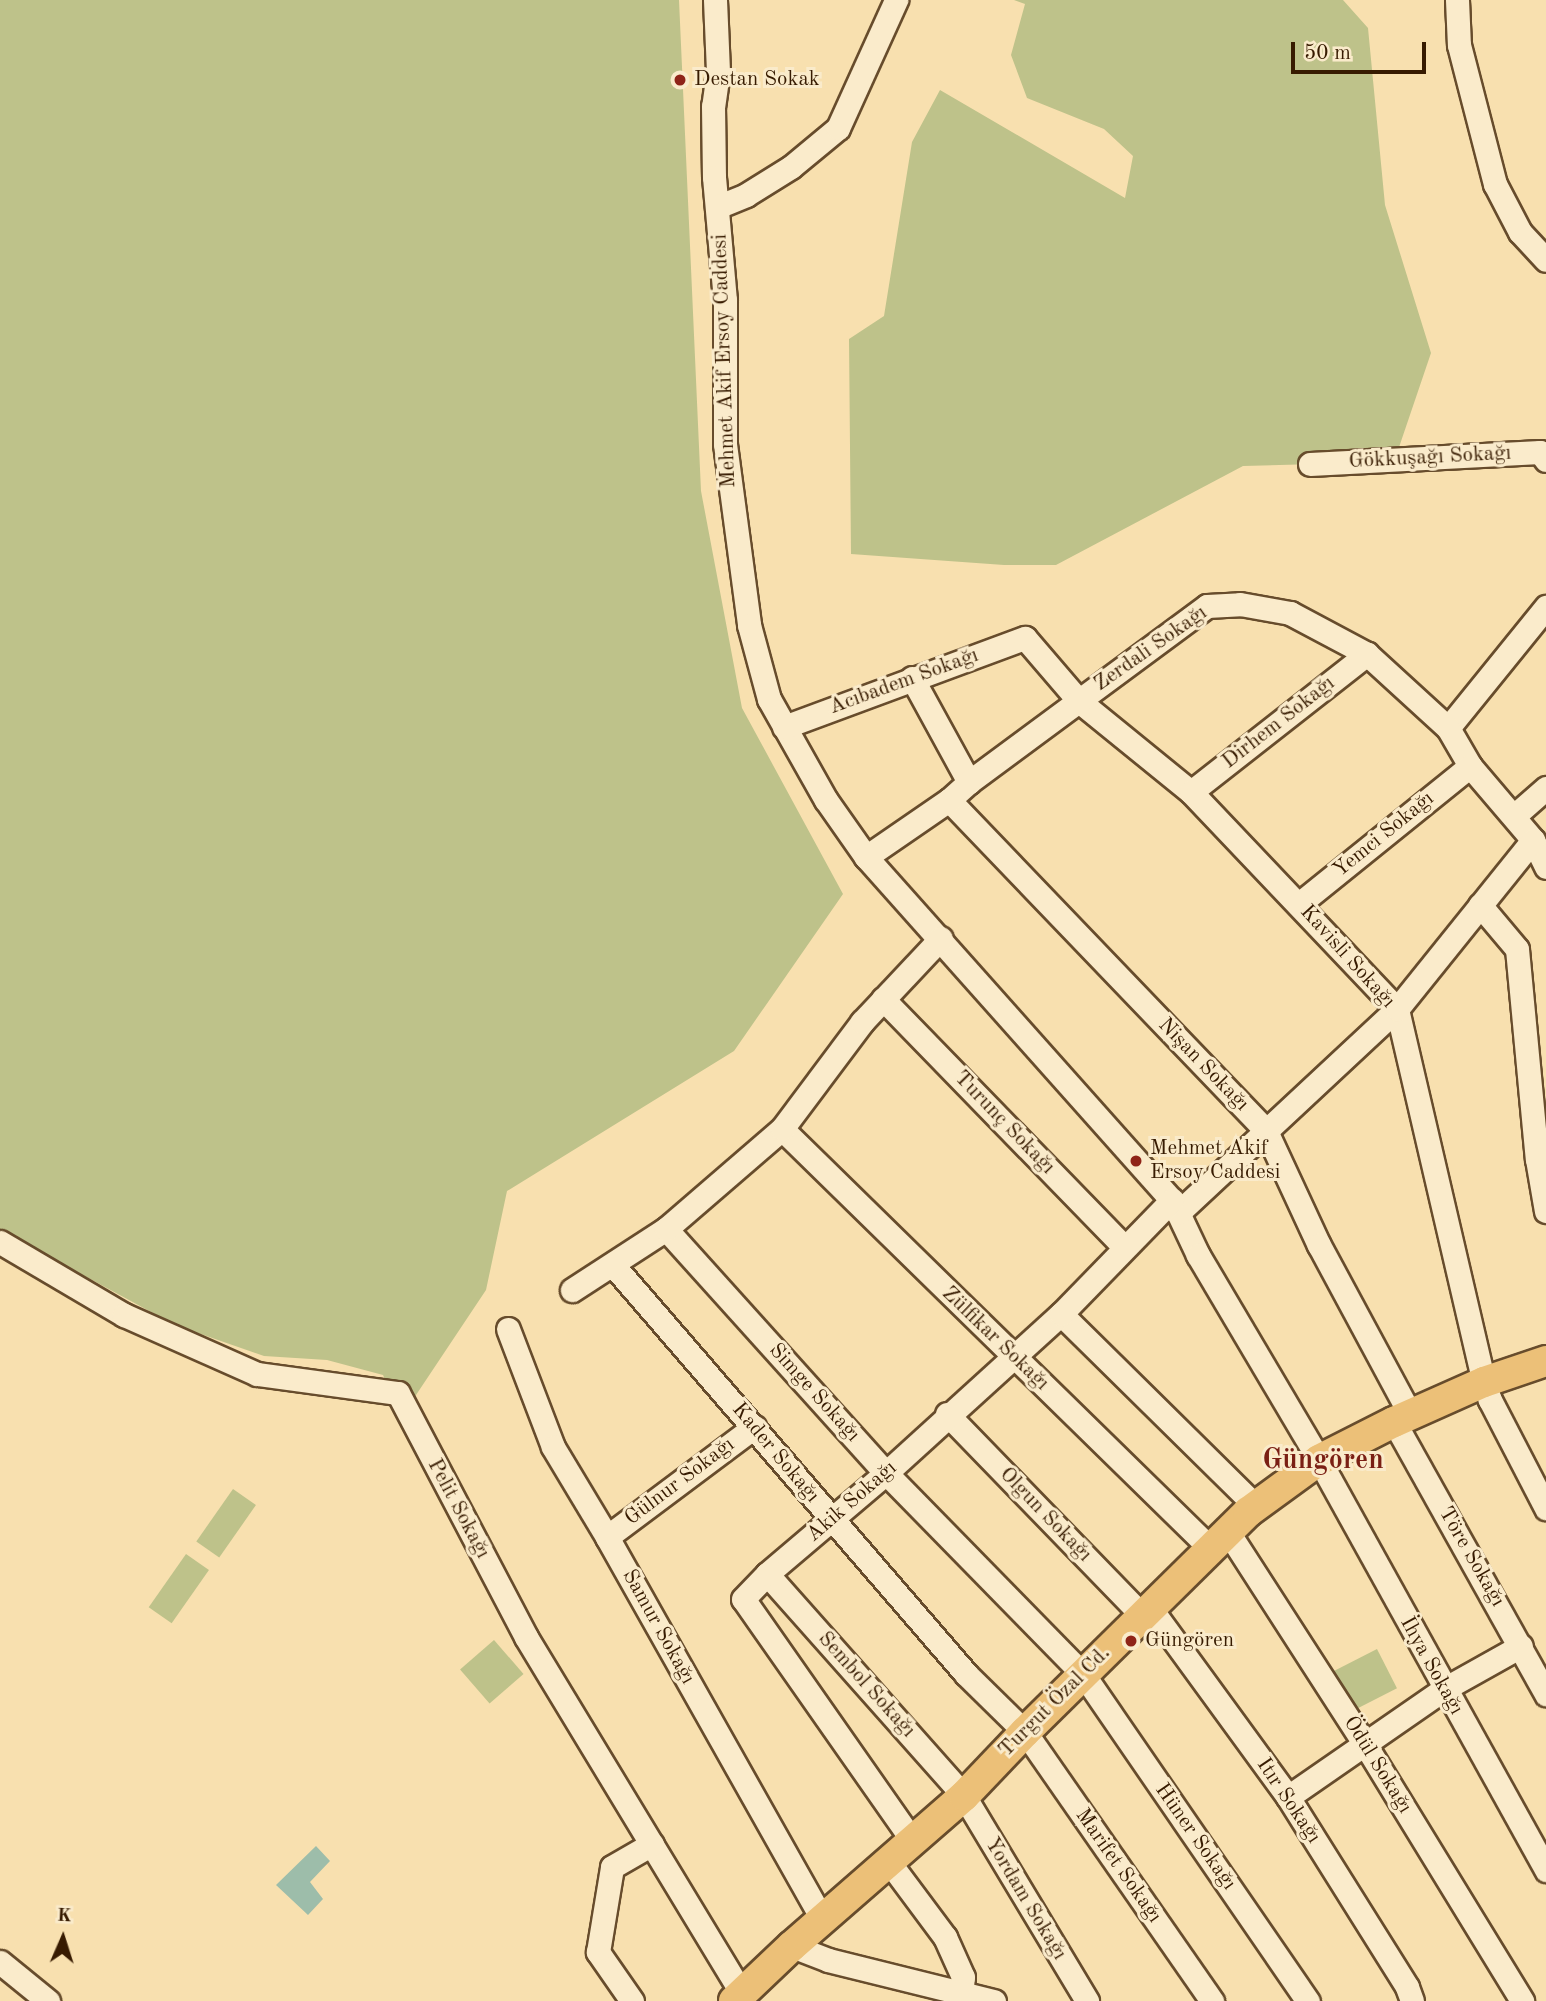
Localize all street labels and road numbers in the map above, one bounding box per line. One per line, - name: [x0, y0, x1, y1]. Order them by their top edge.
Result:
- street label: Mehmet Akif Ersoy Caddesi: [708, 234, 742, 488]
- street label: Gökkuşağı Sokağı: [1348, 441, 1512, 475]
- street label: Zerdali Sokağı: [1090, 601, 1212, 697]
- street label: Acıbadem Sokağı: [826, 643, 982, 721]
- street label: Dirhem Sokağı: [1218, 671, 1340, 775]
- street label: Yemci Sokağı: [1328, 787, 1440, 883]
- street label: Kavisli Sokağı: [1294, 900, 1400, 1014]
- street label: Nişan Sokağı: [1152, 1013, 1254, 1117]
- street label: Turunç Sokağı: [948, 1066, 1060, 1180]
- street label: Zülfikar Sokağı: [936, 1282, 1054, 1396]
- street label: Simge Sokağı: [763, 1338, 865, 1448]
- street label: Kader Sokağı: [726, 1398, 824, 1508]
- street label: Gülnur Sokağı: [620, 1433, 740, 1531]
- street label: Pelit Sokağı: [421, 1455, 495, 1563]
- street label: Akik Sokağı: [802, 1456, 902, 1548]
- street label: Olgun Sokağı: [994, 1462, 1096, 1568]
- street label: Töre Sokağı: [1432, 1503, 1510, 1611]
- street label: Samur Sokağı: [616, 1565, 700, 1689]
- street label: İhya Sokağı: [1394, 1613, 1468, 1719]
- street label: Sembol Sokağı: [812, 1627, 920, 1743]
- street label: Turgut Özal Cd.: [994, 1641, 1116, 1763]
- street label: Ödül Sokağı: [1337, 1712, 1417, 1818]
- street label: Itır Sokağı: [1250, 1754, 1326, 1848]
- street label: Hüner Sokağı: [1149, 1779, 1241, 1895]
- street label: Marifet Sokağı: [1069, 1804, 1167, 1928]
- street label: Yordam Sokağı: [979, 1833, 1071, 1965]

